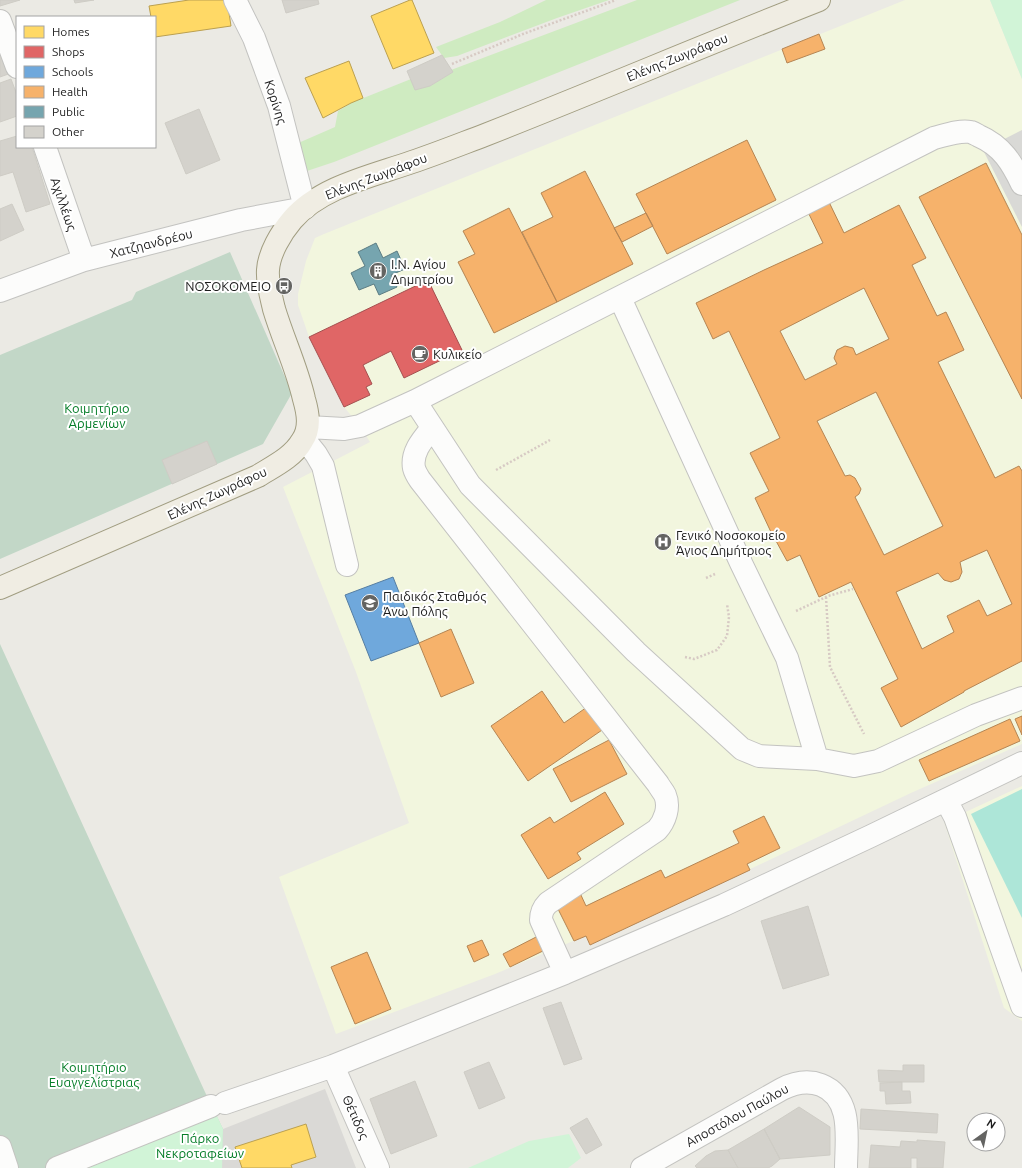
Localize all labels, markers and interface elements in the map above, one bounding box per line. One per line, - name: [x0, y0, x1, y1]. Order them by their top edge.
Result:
- legend: [16, 16, 156, 148]
- text: Homes: [52, 25, 90, 38]
- street label: Ελένης Ζωγράφου: [624, 30, 730, 85]
- text: Shops: [52, 45, 84, 58]
- text: Schools: [52, 65, 93, 78]
- street label: Κορίνης: [261, 78, 290, 126]
- text: Health: [52, 85, 88, 98]
- text: Public: [52, 105, 85, 118]
- text: Other: [52, 125, 85, 138]
- street label: Ελένης Ζωγράφου: [323, 150, 429, 203]
- street label: Αχιλλέως: [47, 176, 80, 233]
- street label: Χατζηανδρέου: [108, 226, 194, 261]
- place label: Ι.Ν. Αγίου Δημητρίου: [391, 257, 453, 286]
- building icon: Ι.Ν. Αγίου Δημητρίου: [368, 261, 388, 281]
- bus stop icon: ΝΟΣΟΚΟΜΕΙΟ: [274, 276, 294, 296]
- place label: ΝΟΣΟΚΟΜΕΙΟ: [185, 279, 271, 293]
- cafe icon: Κυλικείο: [410, 344, 430, 364]
- place label: Κυλικείο: [433, 347, 482, 361]
- park label: Κοιμητήριο Αρμενίων: [64, 401, 130, 430]
- street label: Ελένης Ζωγράφου: [165, 464, 269, 523]
- place label: Γενικό Νοσοκομείο Άγιος Δημήτριος: [676, 528, 786, 558]
- hospital icon: Γενικό Νοσοκομείο Άγιος Δημήτριος: [653, 532, 673, 552]
- place label: Παιδικός Σταθμός Άνω Πόλης: [383, 589, 486, 619]
- school or university icon: Παιδικός Σταθμός Άνω Πόλης: [360, 593, 380, 613]
- park label: Κοιμητήριο Ευαγγελίστριας: [49, 1060, 139, 1090]
- street label: Αποστόλου Παύλου: [683, 1081, 791, 1149]
- street label: Θέτιδος: [339, 1093, 372, 1142]
- north arrow: [966, 1112, 1006, 1152]
- text: N: [985, 1116, 998, 1131]
- park label: Πάρκο Νεκροταφείων: [156, 1131, 245, 1160]

